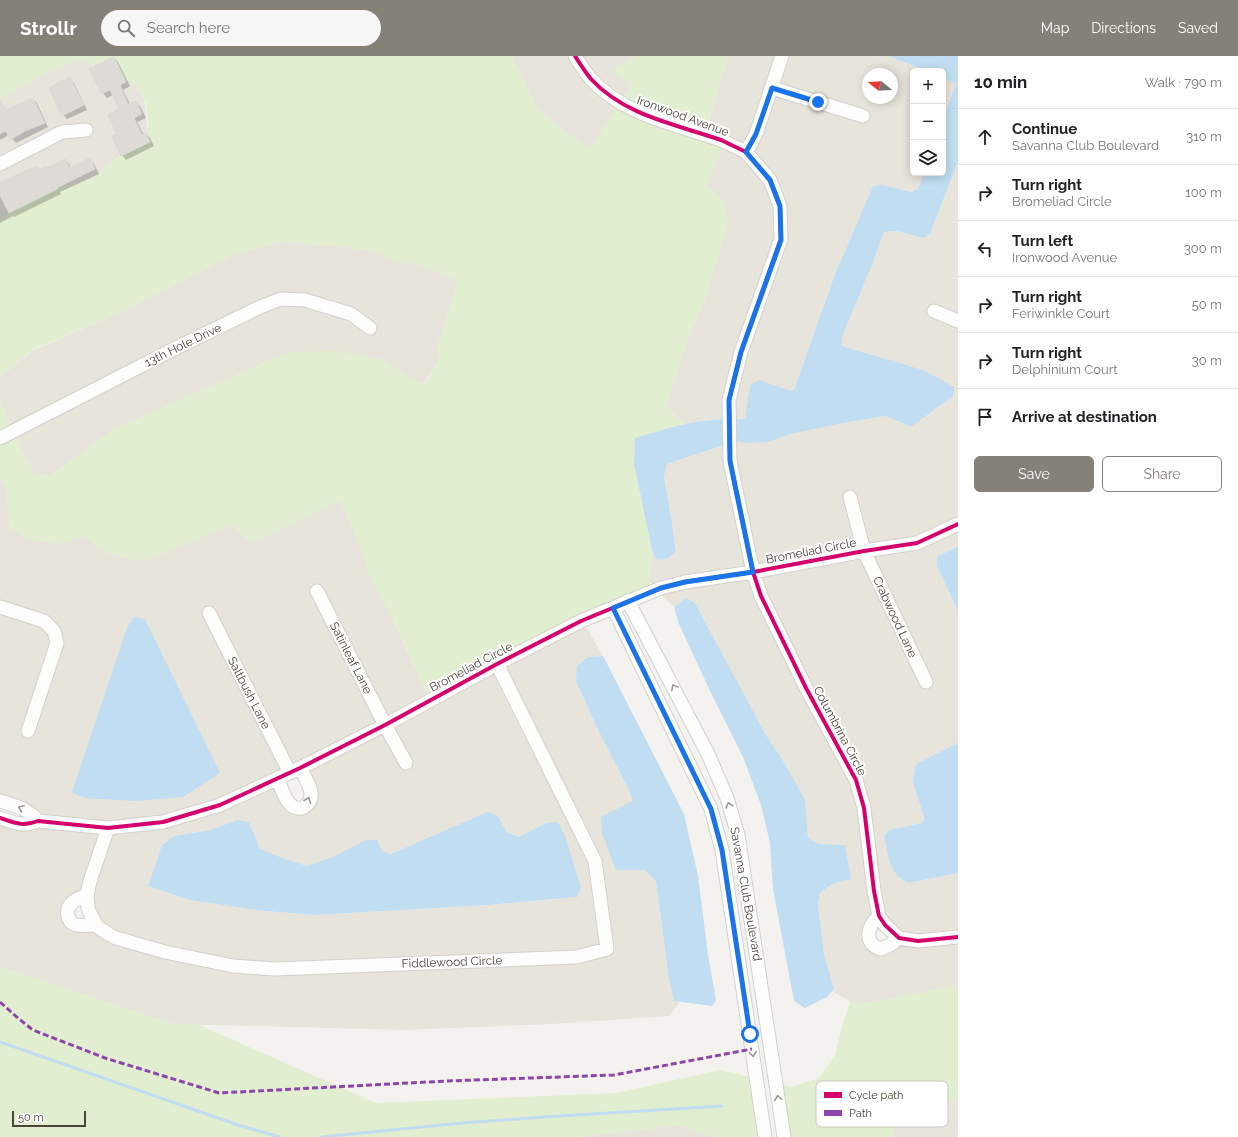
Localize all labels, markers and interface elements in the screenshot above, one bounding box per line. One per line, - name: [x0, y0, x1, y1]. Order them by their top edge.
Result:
- search box: [101, 10, 381, 46]
- text: Strollr: [20, 17, 77, 39]
- icon: search: [115, 17, 137, 39]
- text: Search here: [147, 19, 230, 37]
- text: Map: [1041, 20, 1069, 36]
- text: Directions: [1091, 20, 1156, 36]
- text: Saved: [1178, 20, 1218, 36]
- north arrow: [862, 68, 898, 104]
- map controls: [910, 68, 946, 176]
- button: +: [910, 68, 946, 104]
- text: 10 min: [974, 72, 1027, 92]
- text: Walk · 790 m: [1145, 75, 1222, 90]
- street label: Ironwood Avenue: [635, 93, 731, 139]
- route end: [809, 93, 827, 111]
- button: −: [910, 104, 946, 140]
- text: Continue: [1012, 120, 1077, 138]
- icon: ahead: [974, 126, 996, 148]
- text: 310 m: [1186, 129, 1222, 144]
- text: Savanna Club Boulevard: [1012, 138, 1159, 153]
- button: layers: [910, 140, 946, 176]
- text: Turn right: [1012, 176, 1082, 194]
- icon: right: [974, 182, 996, 204]
- text: 100 m: [1185, 185, 1222, 200]
- text: Bromeliad Circle: [1012, 194, 1112, 209]
- text: Turn left: [1012, 232, 1073, 250]
- icon: left: [974, 238, 996, 260]
- text: 300 m: [1184, 241, 1222, 256]
- text: Ironwood Avenue: [1012, 250, 1117, 265]
- text: Turn right: [1012, 288, 1082, 306]
- icon: right: [974, 294, 996, 316]
- text: 50 m: [1192, 297, 1222, 312]
- text: Feriwinkle Court: [1012, 306, 1110, 321]
- street label: 13th Hole Drive: [142, 320, 224, 370]
- text: Turn right: [1012, 344, 1082, 362]
- icon: right: [974, 350, 996, 372]
- text: 30 m: [1192, 353, 1222, 368]
- text: Delphinium Court: [1012, 362, 1118, 377]
- icon: arrive: [974, 406, 996, 428]
- text: Arrive at destination: [1012, 408, 1157, 426]
- button: Save: [974, 456, 1094, 492]
- button: Share: [1102, 456, 1222, 492]
- street label: Bromeliad Circle: [765, 535, 857, 567]
- street label: Crabwood Lane: [870, 574, 920, 660]
- street label: Satinleaf Lane: [327, 620, 375, 696]
- street label: Bromeliad Circle: [427, 639, 515, 695]
- street label: Saltbush Lane: [225, 655, 273, 731]
- one-way arrow: [671, 684, 678, 692]
- street label: Columbrina Circle: [810, 684, 870, 778]
- one-way arrow: [304, 796, 312, 803]
- one-way arrow: [725, 801, 734, 808]
- one-way arrow: [17, 805, 24, 813]
- street label: Savanna Club Boulevard: [727, 826, 765, 962]
- street label: Fiddlewood Circle: [401, 953, 503, 971]
- route start: [741, 1025, 759, 1043]
- one-way arrow: [748, 1051, 757, 1057]
- legend: [816, 1081, 948, 1127]
- text: Cycle path: [849, 1089, 903, 1102]
- one-way arrow: [774, 1095, 783, 1102]
- text: Path: [849, 1107, 872, 1120]
- scale bar: [12, 1109, 86, 1128]
- text: 50 m: [18, 1111, 44, 1124]

